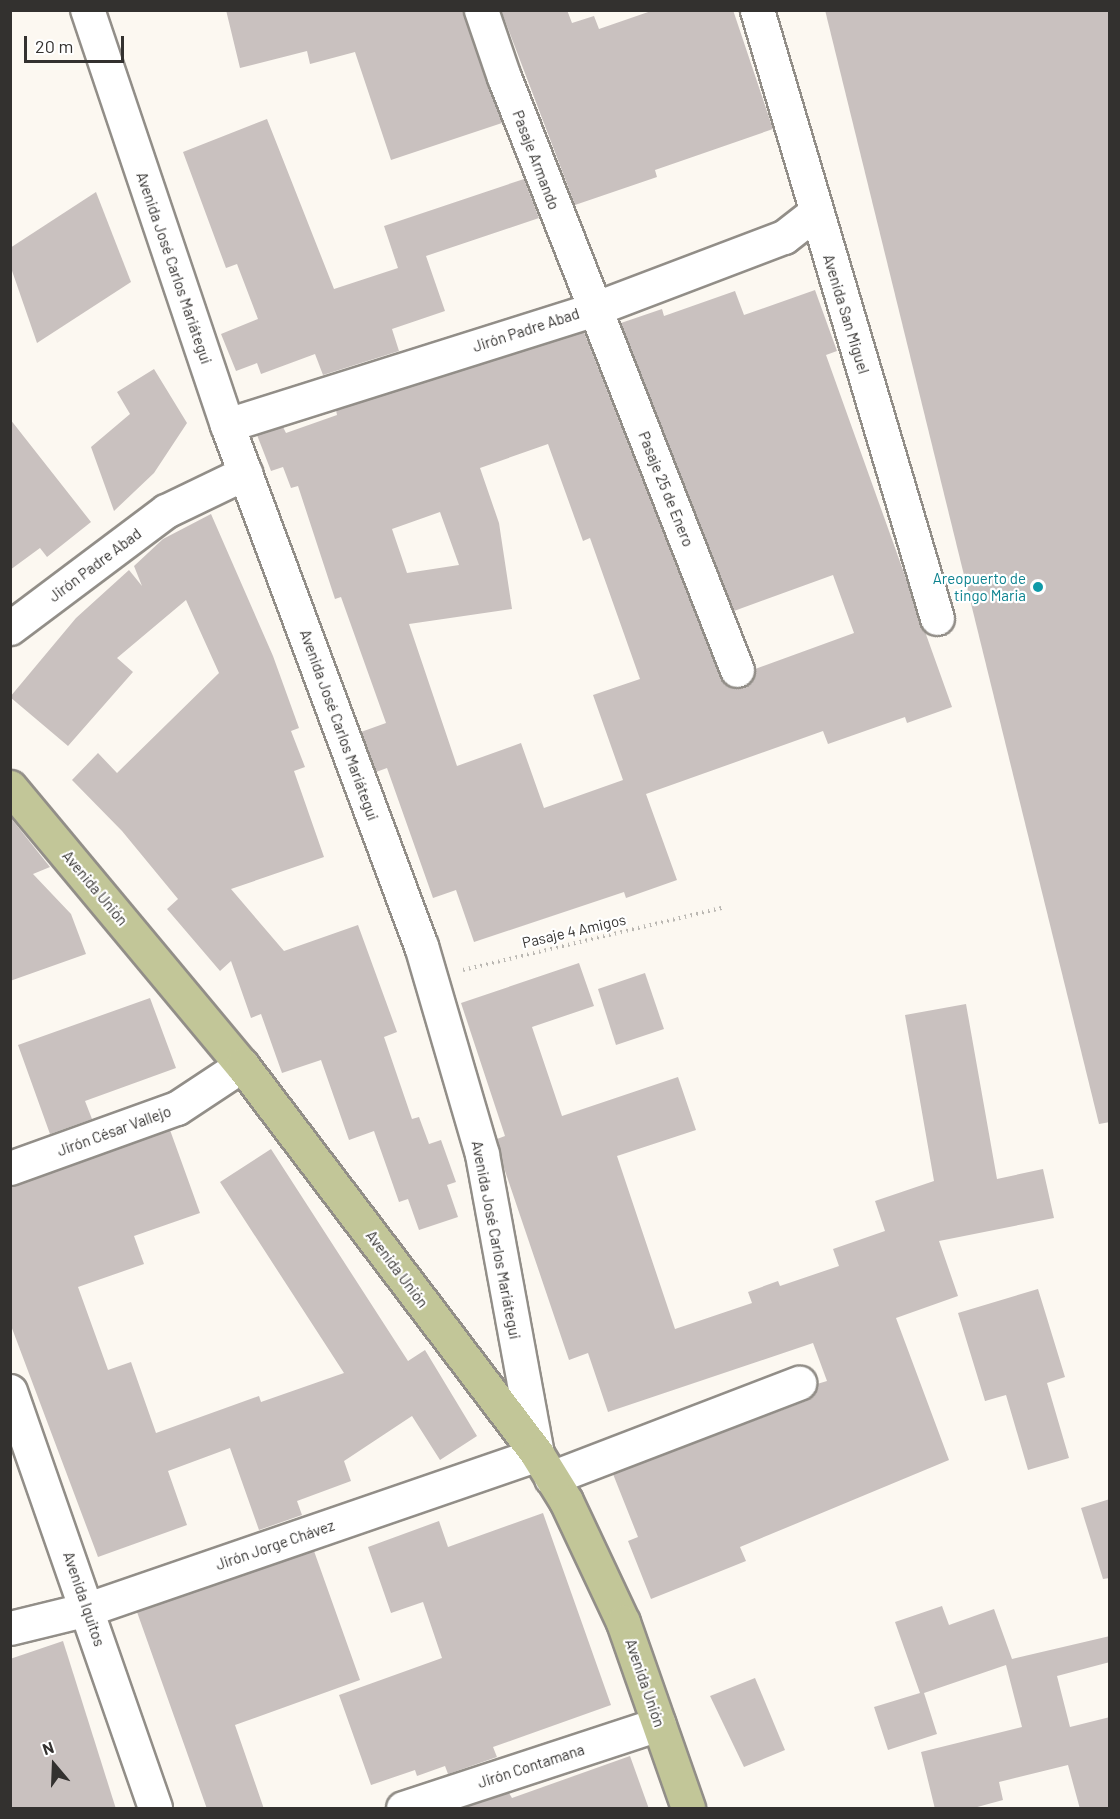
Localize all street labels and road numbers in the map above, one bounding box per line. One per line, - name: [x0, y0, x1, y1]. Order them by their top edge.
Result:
- street label: Pasaje Armando: [509, 108, 563, 212]
- street label: Avenida José Carlos Mariátegui: [133, 170, 215, 366]
- street label: Avenida San Miguel: [819, 252, 873, 376]
- street label: Jirón Padre Abad: [470, 304, 582, 356]
- street label: Pasaje 25 de Enero: [635, 429, 697, 549]
- street label: Jirón Padre Abad: [45, 524, 145, 606]
- street label: Avenida José Carlos Mariátegui: [296, 627, 382, 823]
- street label: Avenida Unión: [59, 847, 131, 929]
- street label: Pasaje 4 Amigos: [520, 910, 628, 952]
- street label: Jirón César Vallejo: [55, 1102, 173, 1160]
- street label: Avenida José Carlos Mariátegui: [468, 1139, 524, 1341]
- street label: Avenida Unión: [362, 1227, 432, 1311]
- street label: Jirón Jorge Chávez: [213, 1516, 337, 1574]
- street label: Avenida Iquitos: [59, 1549, 109, 1649]
- street label: Avenida Unión: [622, 1637, 668, 1729]
- street label: Jirón Contamana: [475, 1740, 587, 1792]

